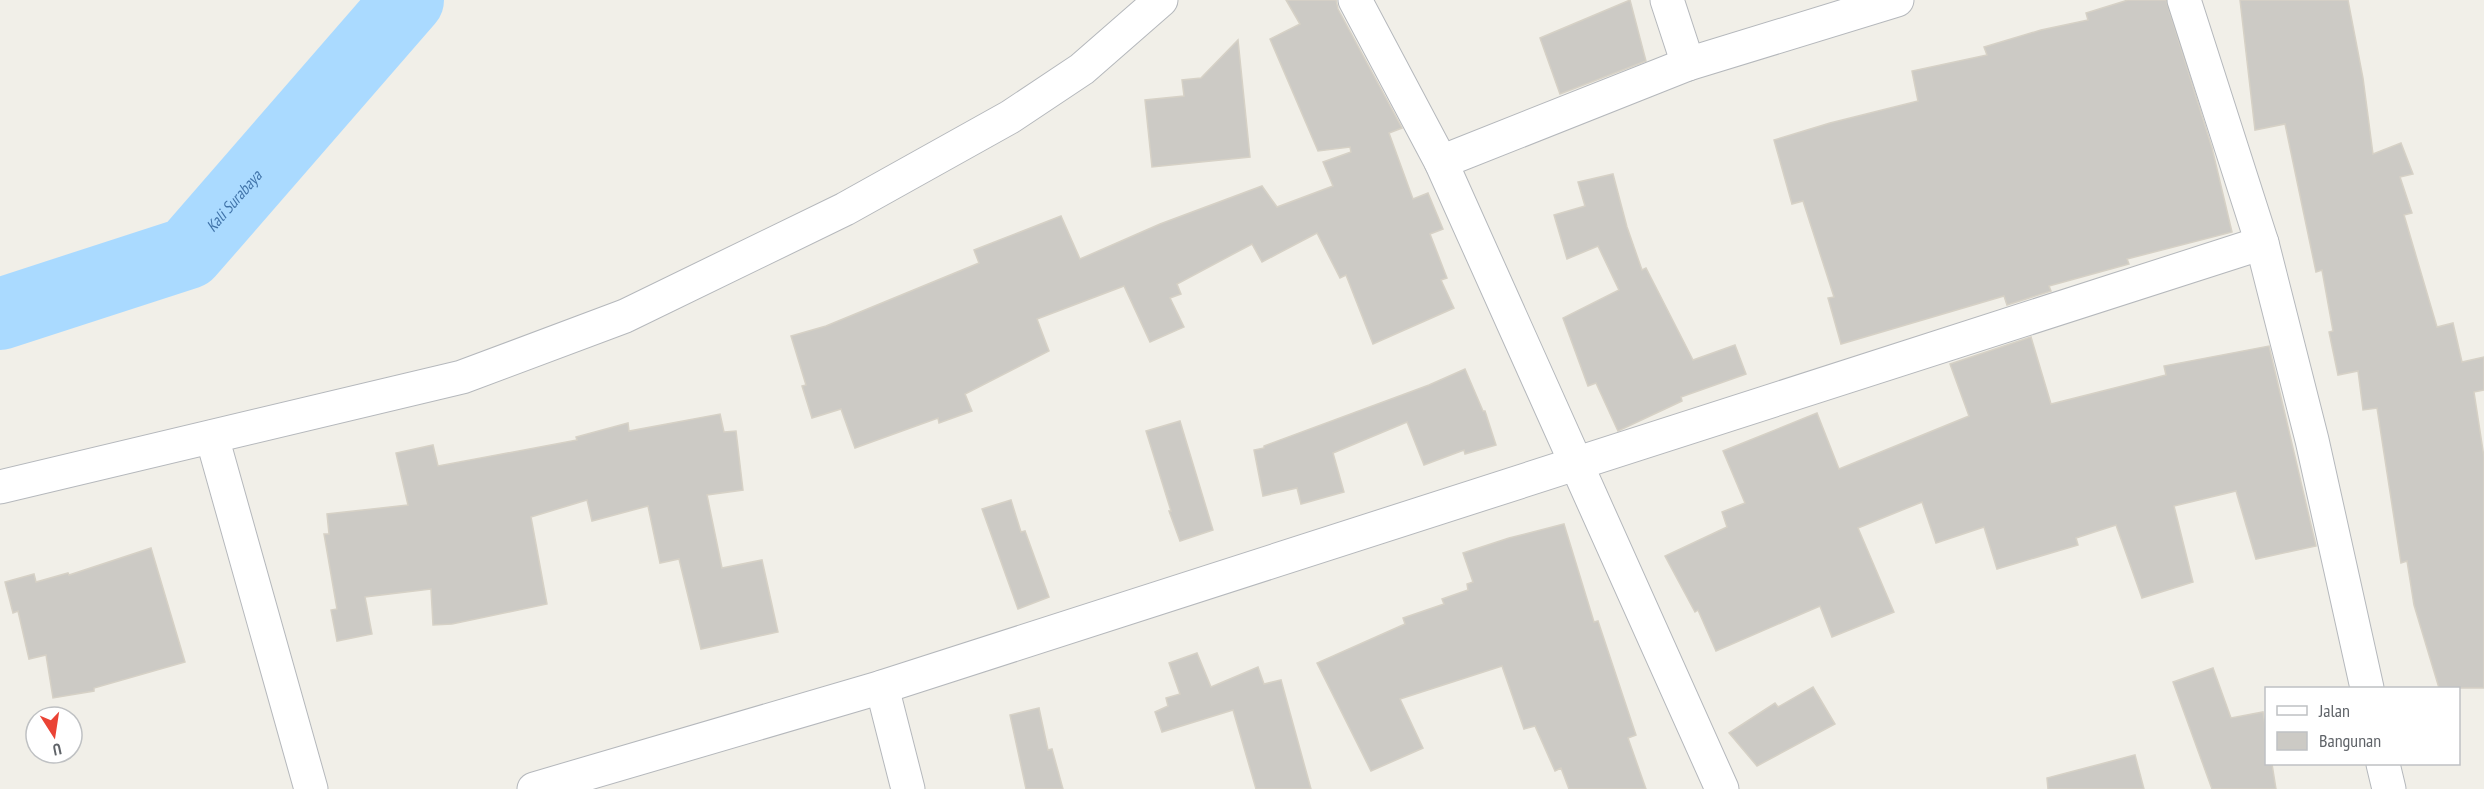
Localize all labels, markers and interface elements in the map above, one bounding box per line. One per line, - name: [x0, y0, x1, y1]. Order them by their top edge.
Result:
- water label: Kali Surabaya: [201, 165, 267, 236]
- legend: [2265, 687, 2460, 765]
- text: Jalan: [2318, 699, 2350, 722]
- north arrow: [24, 705, 84, 765]
- text: Bangunan: [2319, 729, 2381, 752]
- text: U: [51, 739, 63, 760]

